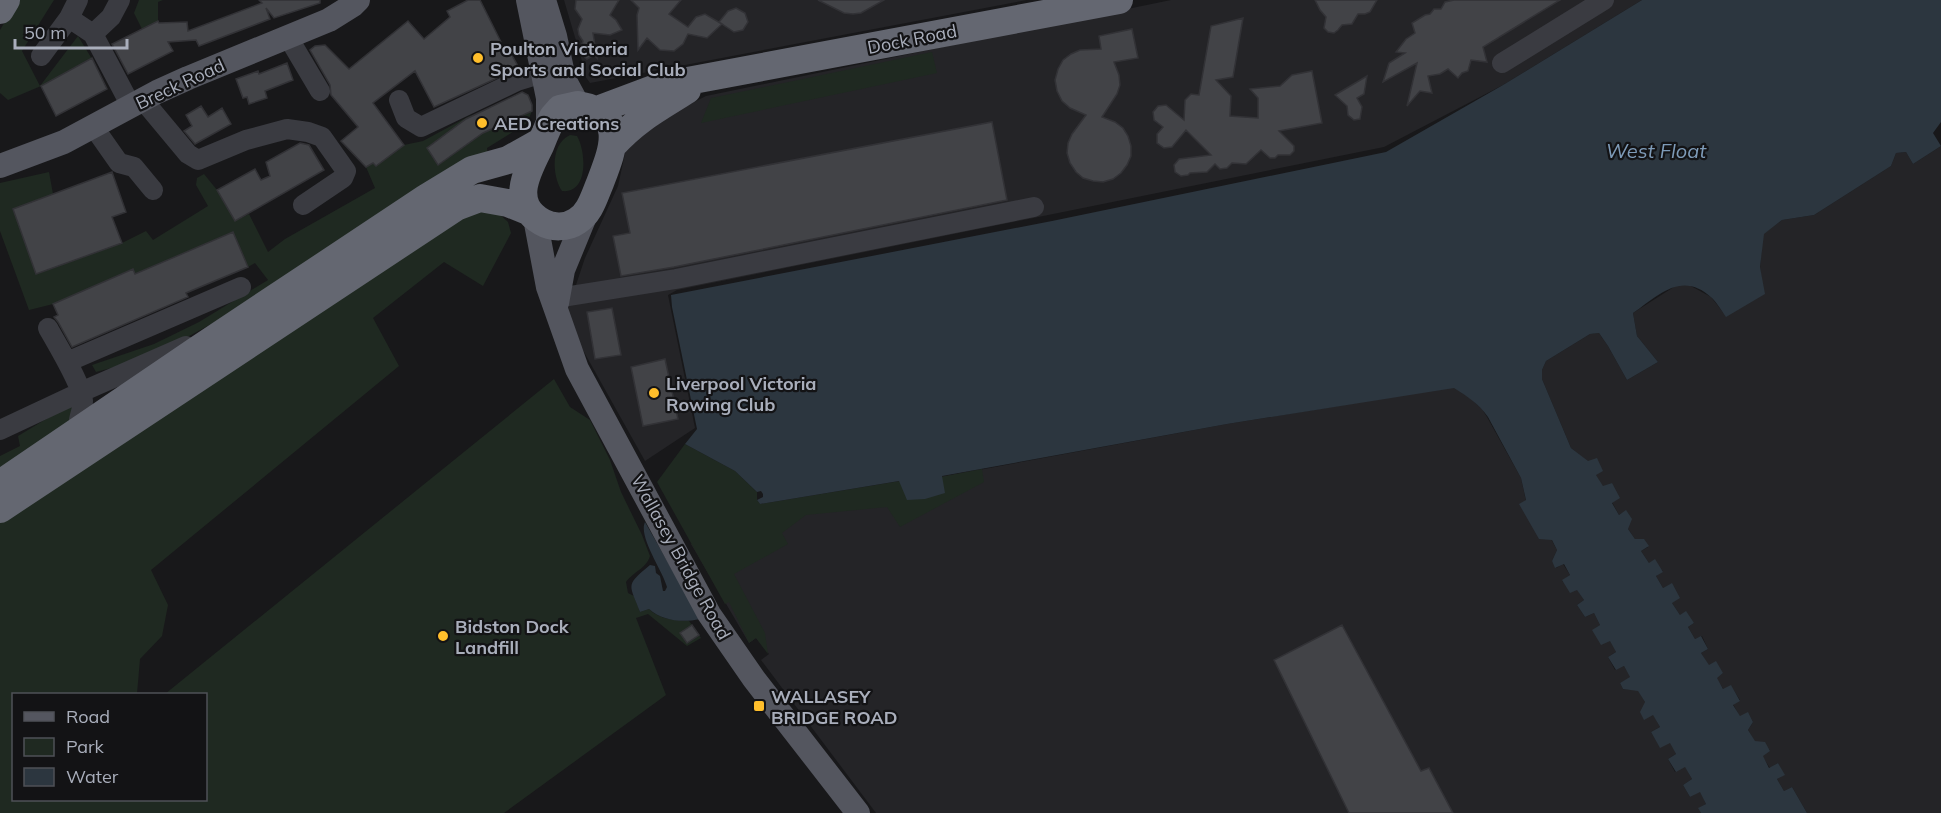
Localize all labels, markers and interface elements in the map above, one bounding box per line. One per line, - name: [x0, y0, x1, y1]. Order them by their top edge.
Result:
- scale bar: [15, 12, 128, 50]
- street label: Dock Road: [865, 19, 959, 59]
- text: 50 m: [24, 21, 66, 44]
- place label: Poulton Victoria Sports and Social Club: [490, 37, 686, 81]
- marker: Poulton Victoria Sports and Social Club: [471, 51, 485, 65]
- street label: Breck Road: [132, 53, 228, 115]
- place label: AED Creations: [494, 112, 619, 135]
- marker: AED Creations: [475, 116, 489, 130]
- water label: West Float: [1606, 138, 1707, 163]
- place label: Liverpool Victoria Rowing Club: [666, 372, 817, 416]
- marker: Liverpool Victoria Rowing Club: [647, 386, 661, 400]
- street label: Wallasey Bridge Road: [626, 470, 736, 644]
- place label: Bidston Dock Landfill: [455, 615, 570, 659]
- marker: Bidston Dock Landfill: [436, 629, 450, 643]
- place label: WALLASEY BRIDGE ROAD: [771, 685, 898, 729]
- legend: [12, 693, 207, 801]
- marker: WALLASEY BRIDGE ROAD: [752, 699, 766, 713]
- text: Road: [66, 705, 110, 728]
- text: Park: [66, 735, 105, 758]
- text: Water: [66, 765, 119, 788]

